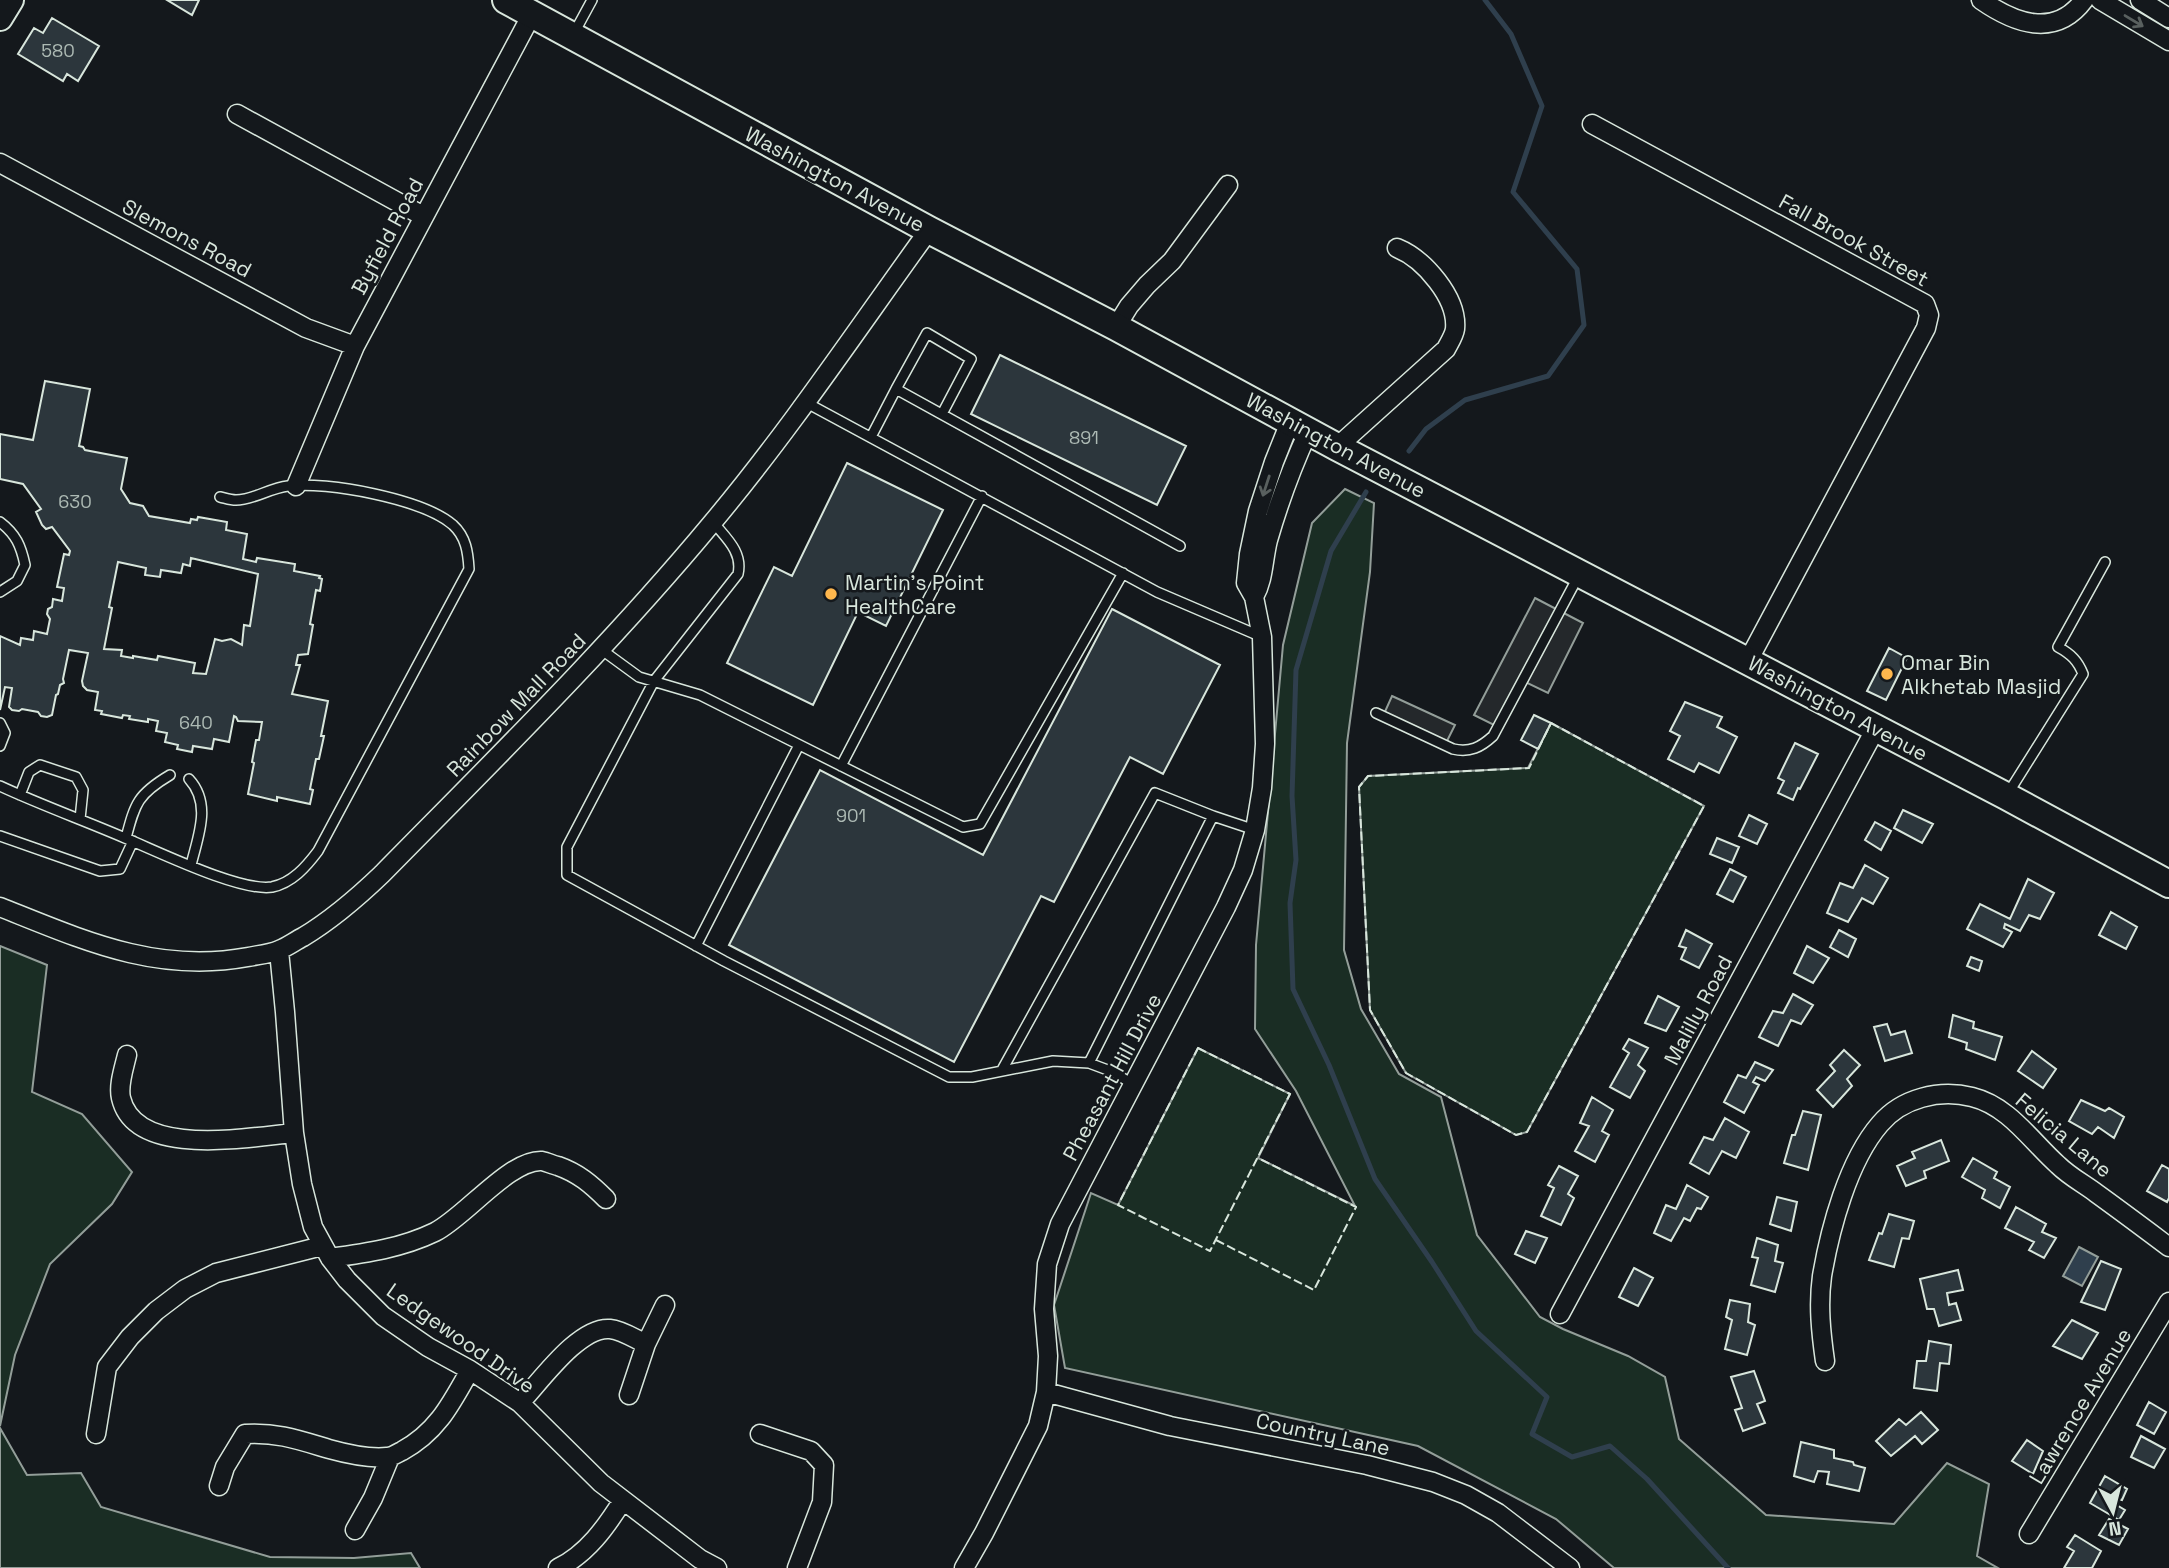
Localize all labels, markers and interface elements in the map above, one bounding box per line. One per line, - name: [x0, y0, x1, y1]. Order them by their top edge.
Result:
- one-way arrow: [2124, 14, 2144, 28]
- house number: 580: [41, 39, 75, 62]
- street label: Washington Avenue: [740, 120, 930, 238]
- street label: Byfield Road: [345, 173, 429, 299]
- street label: Fall Brook Street: [1774, 188, 1934, 292]
- street label: Slemons Road: [118, 193, 256, 283]
- street label: Washington Avenue: [1241, 386, 1431, 504]
- house number: 891: [1069, 426, 1099, 449]
- one-way arrow: [1259, 474, 1272, 496]
- house number: 630: [58, 490, 92, 513]
- place label: Martin's Point HealthCare: [845, 569, 985, 620]
- marker: Martin's Point HealthCare: [823, 586, 839, 602]
- street label: Rainbow Mall Road: [441, 628, 591, 782]
- street label: Washington Avenue: [1743, 649, 1933, 767]
- place label: Omar Bin Alkhetab Masjid: [1901, 649, 2061, 700]
- marker: Omar Bin Alkhetab Masjid: [1879, 666, 1895, 682]
- house number: 640: [179, 711, 213, 734]
- house number: 901: [836, 804, 866, 827]
- street label: Malilly Road: [1658, 950, 1738, 1070]
- street label: Pheasant Hill Drive: [1057, 989, 1167, 1165]
- street label: Felicia Lane: [2010, 1087, 2118, 1183]
- street label: Ledgewood Drive: [382, 1277, 540, 1399]
- street label: Lawrence Avenue: [2023, 1323, 2137, 1489]
- street label: Country Lane: [1253, 1407, 1393, 1461]
- north arrow: [2078, 1477, 2148, 1547]
- text: N: [2107, 1515, 2123, 1542]

